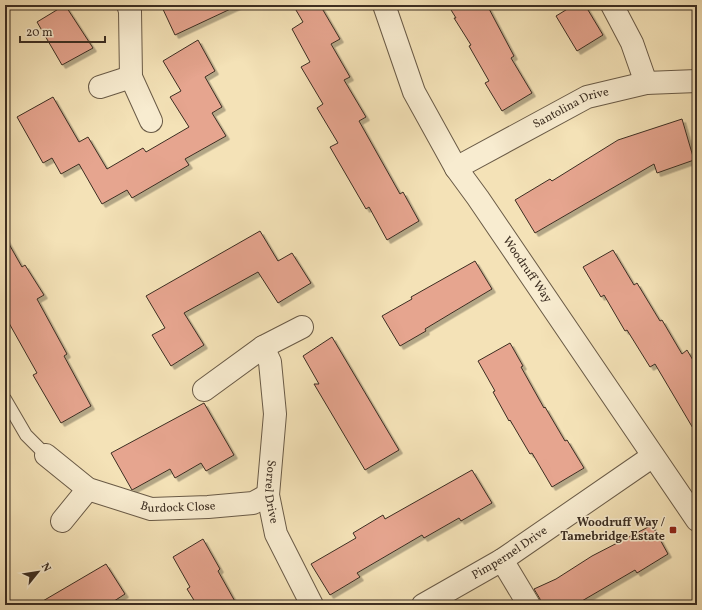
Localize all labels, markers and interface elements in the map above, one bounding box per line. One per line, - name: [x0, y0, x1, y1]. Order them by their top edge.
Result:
- scale bar: [20, 18, 105, 44]
- text: 20 m: [26, 25, 53, 41]
- street label: Santolina Drive: [530, 84, 611, 133]
- street label: Woodruff Way: [499, 234, 555, 307]
- street label: Sorrel Drive: [260, 459, 282, 525]
- street label: Burdock Close: [138, 498, 216, 517]
- place label: Woodruff Way / Tamebridge Estate: [560, 515, 665, 545]
- street label: Pimpernel Drive: [469, 523, 551, 584]
- marker: Woodruff Way / Tamebridge Estate: [668, 525, 678, 535]
- north arrow: [18, 552, 58, 592]
- text: N: [37, 561, 54, 575]

